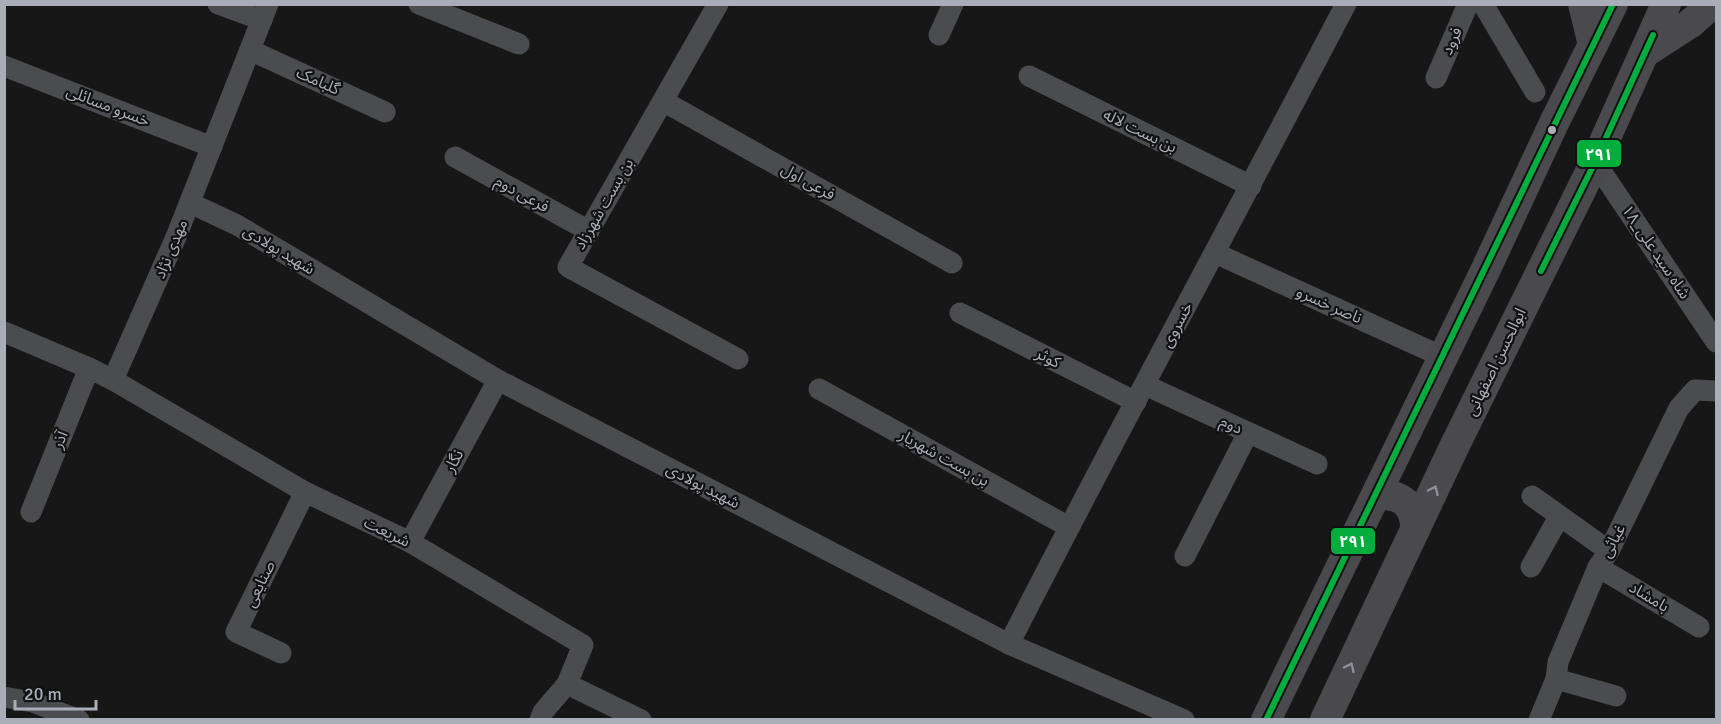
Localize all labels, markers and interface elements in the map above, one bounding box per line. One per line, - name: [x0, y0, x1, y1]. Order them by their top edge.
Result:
- street label: فرود: [1437, 24, 1467, 58]
- street label: گلبامک: [293, 63, 343, 100]
- street label: خسرو مسائلی: [64, 81, 152, 131]
- street label: بن بست لاله: [1100, 105, 1180, 157]
- unlabelled marker: [1546, 124, 1558, 136]
- line badge: ۲۹۱: [1576, 139, 1622, 168]
- text: ۲۹۱: [1585, 145, 1613, 165]
- street label: بن بست شهرزاد: [570, 155, 638, 253]
- street label: فرعی اول: [778, 159, 838, 205]
- street label: فرعی دوم: [490, 171, 553, 219]
- street label: ۱۸_شاه سید علی: [1617, 201, 1695, 303]
- street label: مهدی نژاد: [150, 216, 192, 282]
- street label: شهید پولادی: [239, 221, 318, 279]
- street label: ناصر خسرو: [1293, 282, 1365, 328]
- street label: خسروی: [1157, 299, 1197, 351]
- street label: ابوالحسن اصفهانی: [1461, 305, 1531, 419]
- street label: کوثر: [1031, 343, 1064, 373]
- street label: دوم: [1216, 411, 1245, 441]
- street label: بن بست شهریار: [894, 424, 993, 491]
- street label: آذر: [47, 427, 73, 453]
- street label: نگار: [439, 446, 468, 477]
- street label: شهید پولادی: [663, 459, 743, 513]
- one-way arrow: [1426, 486, 1438, 497]
- street label: شریعت: [361, 512, 413, 552]
- street label: غیاثی: [1596, 521, 1630, 561]
- line badge: ۲۹۱: [1330, 527, 1376, 555]
- text: ۲۹۱: [1339, 532, 1367, 552]
- street label: صنایعی: [240, 557, 280, 611]
- street label: بامشاد: [1625, 577, 1673, 617]
- one-way arrow: [1343, 662, 1355, 673]
- scale bar: [15, 673, 96, 711]
- text: 20 m: [24, 683, 62, 705]

